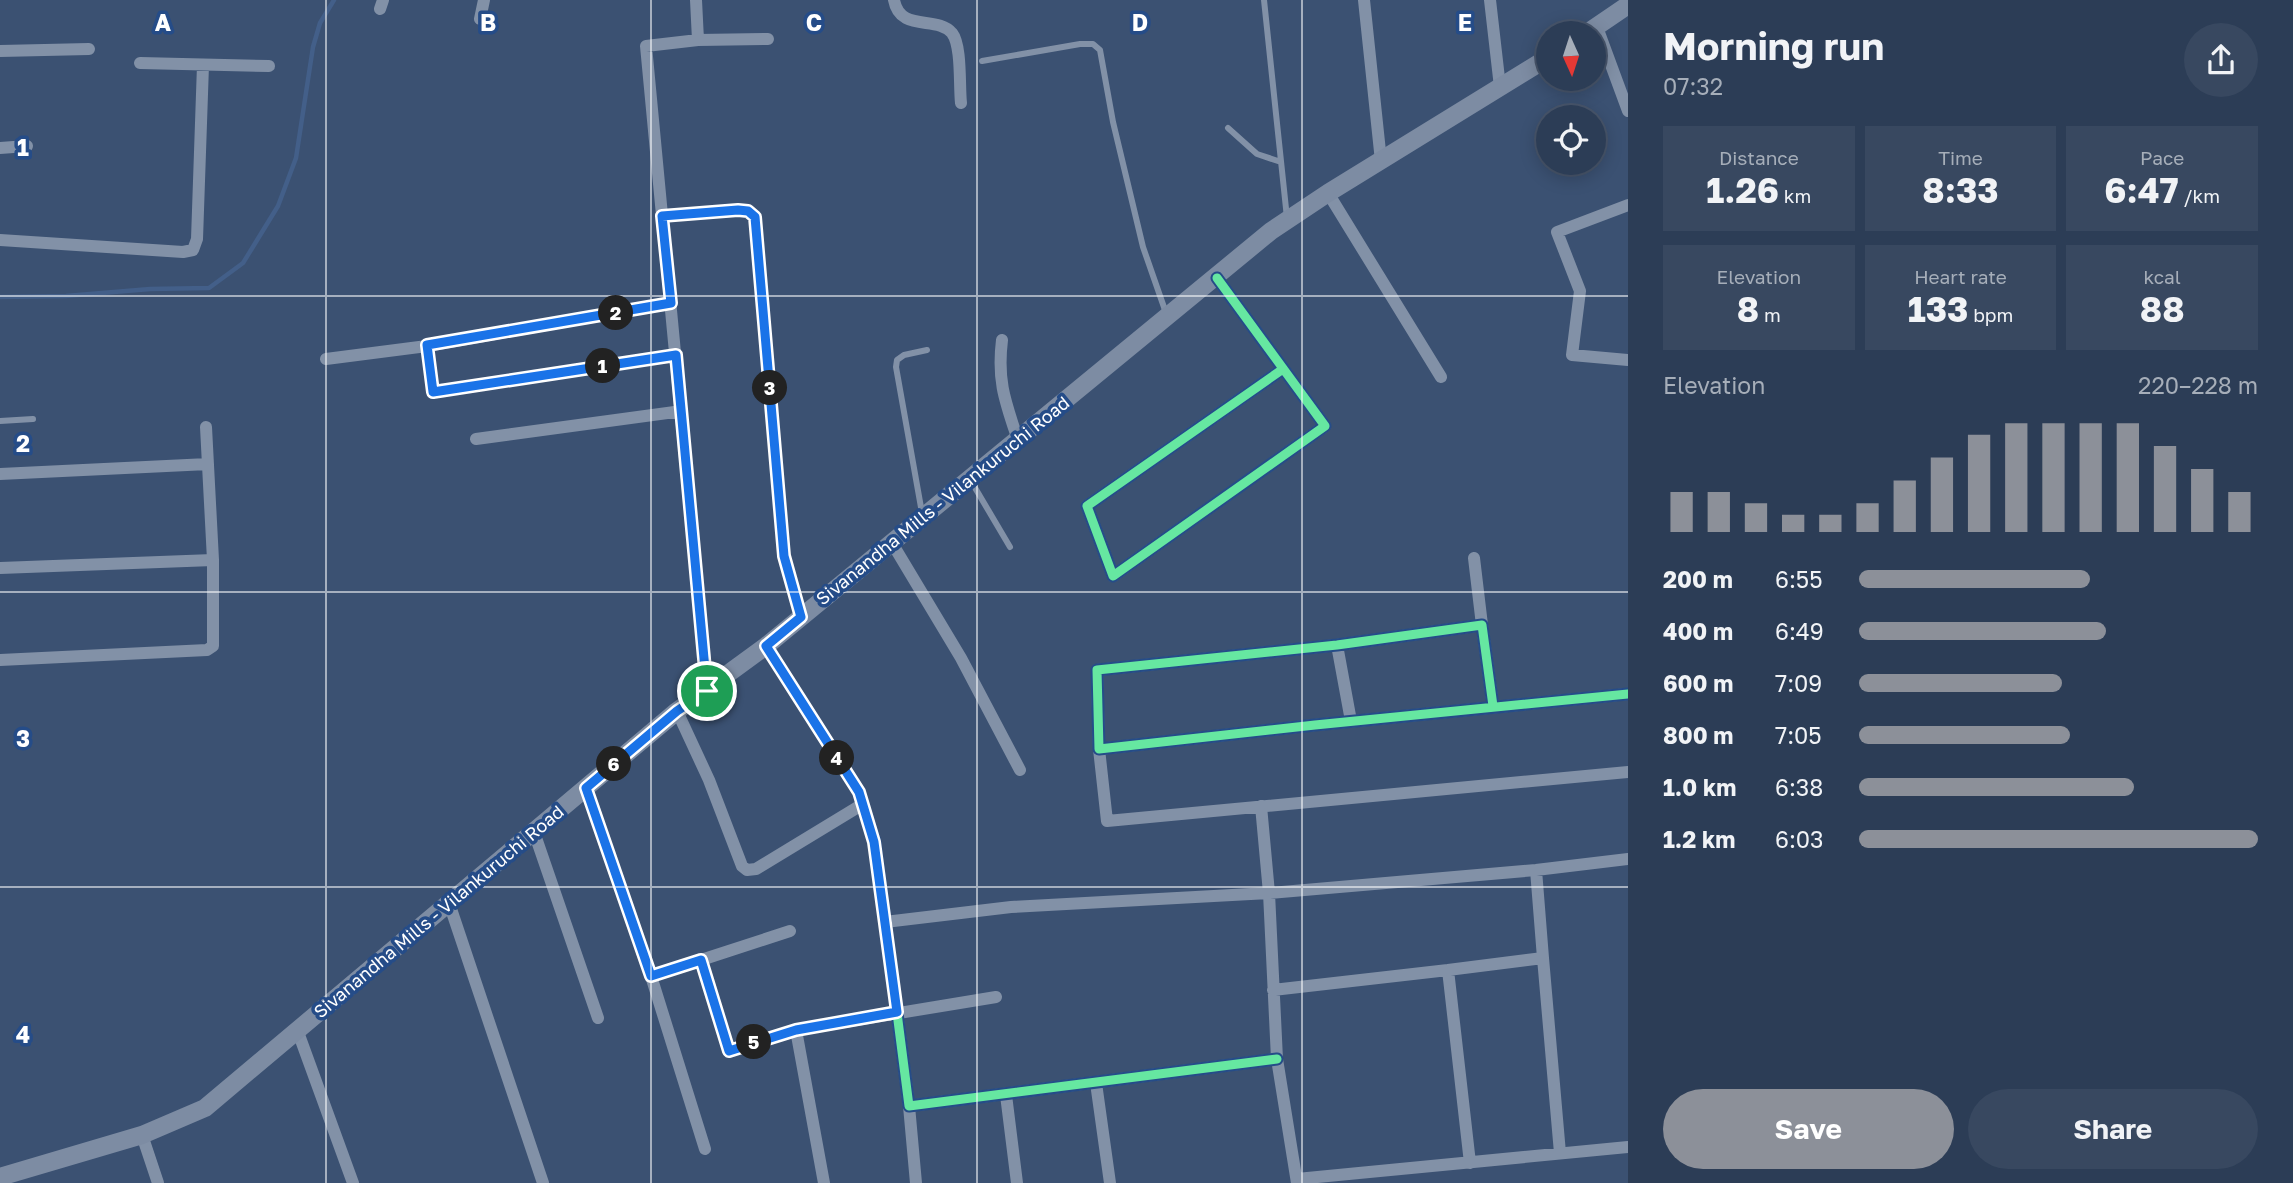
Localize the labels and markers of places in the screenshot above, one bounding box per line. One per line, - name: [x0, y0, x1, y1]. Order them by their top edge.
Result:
- pin: 2: [598, 296, 634, 330]
- pin: 1: [586, 348, 620, 384]
- pin: 3: [752, 370, 788, 406]
- pin: [677, 661, 737, 721]
- pin: 4: [820, 740, 854, 776]
- pin: 6: [596, 746, 632, 782]
- pin: 5: [736, 1024, 772, 1060]

